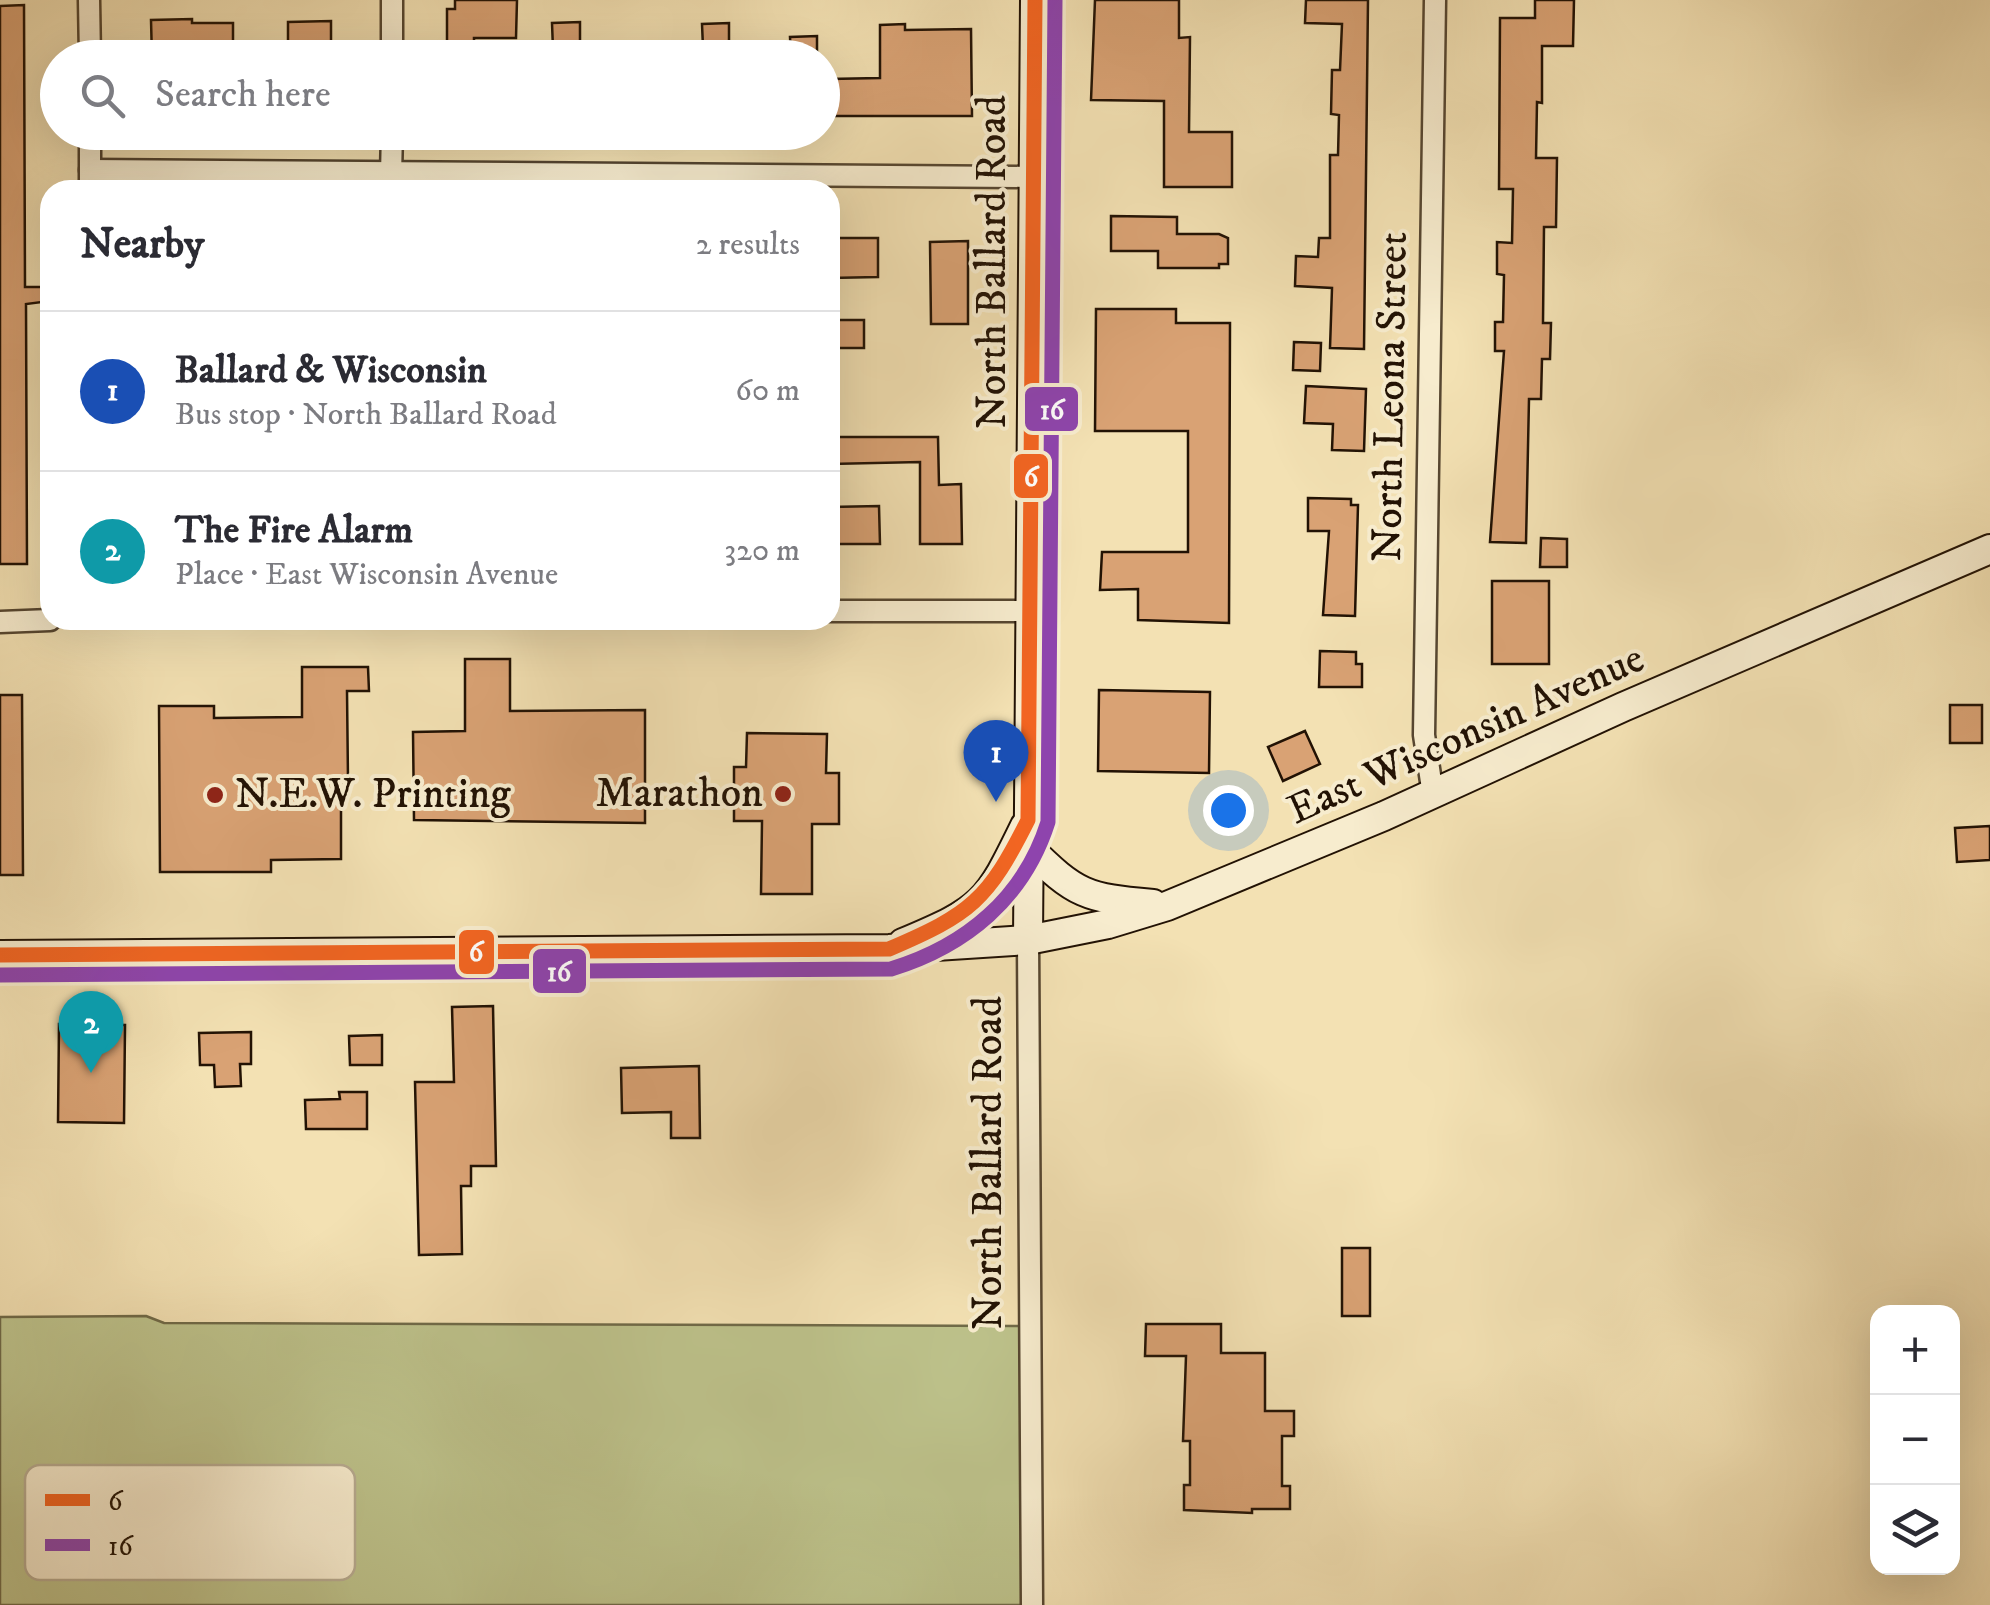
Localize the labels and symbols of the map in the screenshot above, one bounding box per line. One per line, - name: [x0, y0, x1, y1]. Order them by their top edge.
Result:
- street label: North Ballard Road: [967, 95, 1019, 429]
- street label: North Leona Street: [1362, 231, 1420, 563]
- line badge: 16: [1023, 385, 1080, 433]
- text: 16: [1040, 393, 1066, 428]
- line badge: 6: [1012, 452, 1050, 500]
- text: 6: [1024, 460, 1040, 495]
- street label: East Wisconsin Avenue: [1280, 633, 1652, 837]
- pin: 1: [964, 720, 1028, 802]
- place label: Marathon: [596, 768, 763, 820]
- place label: N.E.W. Printing: [235, 769, 511, 821]
- marker: Marathon: [772, 783, 794, 805]
- marker: N.E.W. Printing: [204, 784, 226, 806]
- your location: [1203, 785, 1254, 836]
- line badge: 6: [457, 928, 496, 976]
- text: 6: [469, 935, 485, 970]
- line badge: 16: [531, 947, 588, 995]
- text: 16: [547, 955, 573, 990]
- pin: 2: [58, 990, 124, 1073]
- street label: North Ballard Road: [963, 996, 1015, 1330]
- legend: [25, 1465, 355, 1580]
- text: 6: [108, 1484, 124, 1519]
- text: 16: [108, 1529, 134, 1564]

